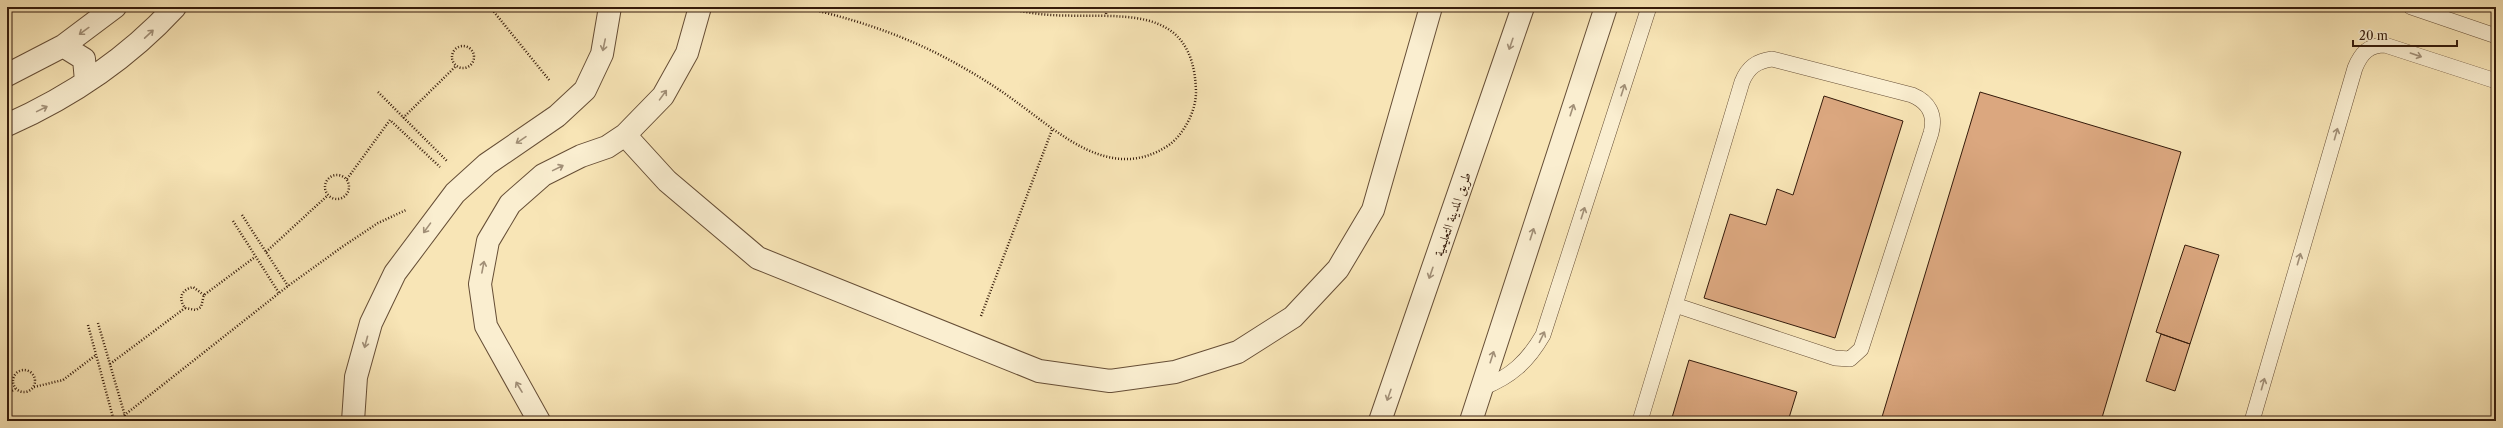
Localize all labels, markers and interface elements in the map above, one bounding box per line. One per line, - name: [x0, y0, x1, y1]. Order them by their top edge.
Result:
- scale bar: [2353, 22, 2457, 48]
- one-way arrow: [78, 27, 89, 35]
- text: 20 m: [2359, 28, 2388, 43]
- one-way arrow: [143, 30, 153, 39]
- one-way arrow: [1506, 37, 1514, 49]
- one-way arrow: [599, 38, 607, 51]
- one-way arrow: [2410, 52, 2423, 59]
- one-way arrow: [1619, 84, 1627, 96]
- one-way arrow: [659, 89, 667, 100]
- one-way arrow: [1569, 104, 1576, 117]
- one-way arrow: [36, 105, 48, 112]
- one-way arrow: [2333, 128, 2340, 141]
- one-way arrow: [516, 136, 527, 144]
- one-way arrow: [552, 163, 564, 171]
- street label: طريق المدينة التعليمية: [1430, 170, 1475, 259]
- one-way arrow: [1579, 208, 1587, 220]
- one-way arrow: [423, 223, 431, 234]
- one-way arrow: [1529, 227, 1536, 240]
- one-way arrow: [2296, 253, 2303, 266]
- one-way arrow: [480, 261, 488, 274]
- one-way arrow: [1427, 266, 1435, 278]
- one-way arrow: [1539, 331, 1546, 343]
- one-way arrow: [362, 335, 369, 348]
- one-way arrow: [1489, 351, 1496, 364]
- one-way arrow: [2260, 377, 2267, 390]
- one-way arrow: [515, 381, 523, 393]
- one-way arrow: [1385, 389, 1392, 402]

